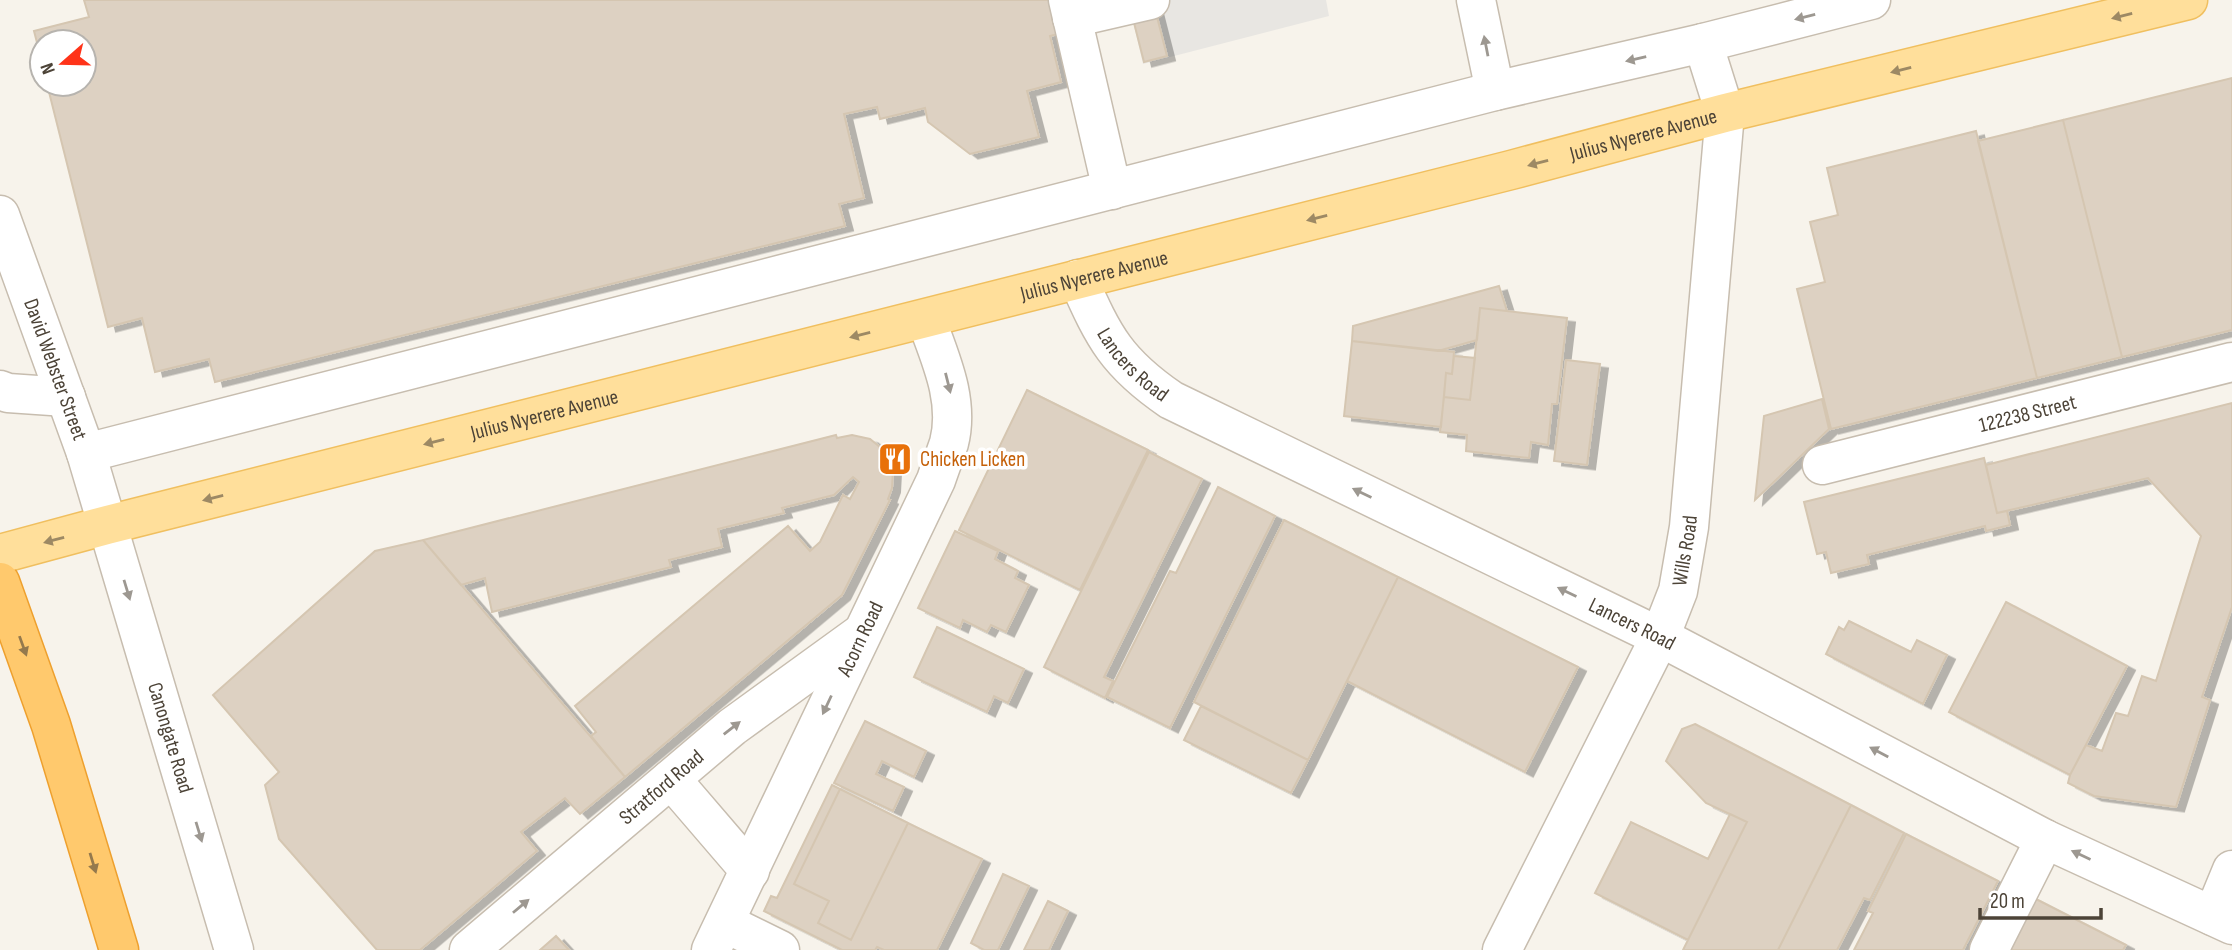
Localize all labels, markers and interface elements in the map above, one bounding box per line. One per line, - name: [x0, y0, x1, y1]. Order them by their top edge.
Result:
- one-way arrow: [2111, 11, 2133, 22]
- one-way arrow: [1794, 12, 1816, 23]
- north arrow: [28, 28, 98, 98]
- one-way arrow: [1480, 35, 1491, 57]
- one-way arrow: [1625, 53, 1647, 64]
- text: N: [36, 60, 61, 77]
- one-way arrow: [1890, 65, 1912, 76]
- street label: Julius Nyerere Avenue: [1566, 103, 1720, 167]
- one-way arrow: [1527, 158, 1549, 169]
- one-way arrow: [1306, 213, 1328, 224]
- street label: Julius Nyerere Avenue: [1017, 245, 1170, 306]
- street label: David Webster Street: [19, 295, 93, 443]
- street label: Lancers Road: [1092, 323, 1173, 407]
- one-way arrow: [849, 330, 871, 341]
- one-way arrow: [943, 372, 954, 394]
- street label: Julius Nyerere Avenue: [467, 384, 621, 445]
- street label: 122238 Street: [1976, 389, 2079, 438]
- one-way arrow: [423, 437, 445, 448]
- restaurant icon: Chicken Licken: [876, 440, 914, 478]
- place label: Chicken Licken: [920, 447, 1025, 472]
- one-way arrow: [1352, 487, 1372, 499]
- one-way arrow: [202, 493, 224, 504]
- street label: Wills Road: [1667, 514, 1702, 588]
- one-way arrow: [42, 535, 64, 546]
- one-way arrow: [123, 580, 133, 601]
- one-way arrow: [1557, 586, 1577, 598]
- street label: Lancers Road: [1585, 592, 1680, 655]
- street label: Acorn Road: [831, 597, 888, 681]
- one-way arrow: [18, 636, 29, 657]
- street label: Canongate Road: [143, 679, 199, 796]
- one-way arrow: [821, 695, 832, 716]
- one-way arrow: [723, 721, 741, 735]
- street label: Stratford Road: [614, 744, 708, 830]
- one-way arrow: [1868, 746, 1888, 758]
- one-way arrow: [195, 821, 205, 842]
- one-way arrow: [2071, 850, 2091, 861]
- one-way arrow: [88, 852, 98, 873]
- scale bar: [1980, 876, 2101, 920]
- text: 20 m: [1990, 889, 2025, 914]
- one-way arrow: [512, 899, 529, 914]

